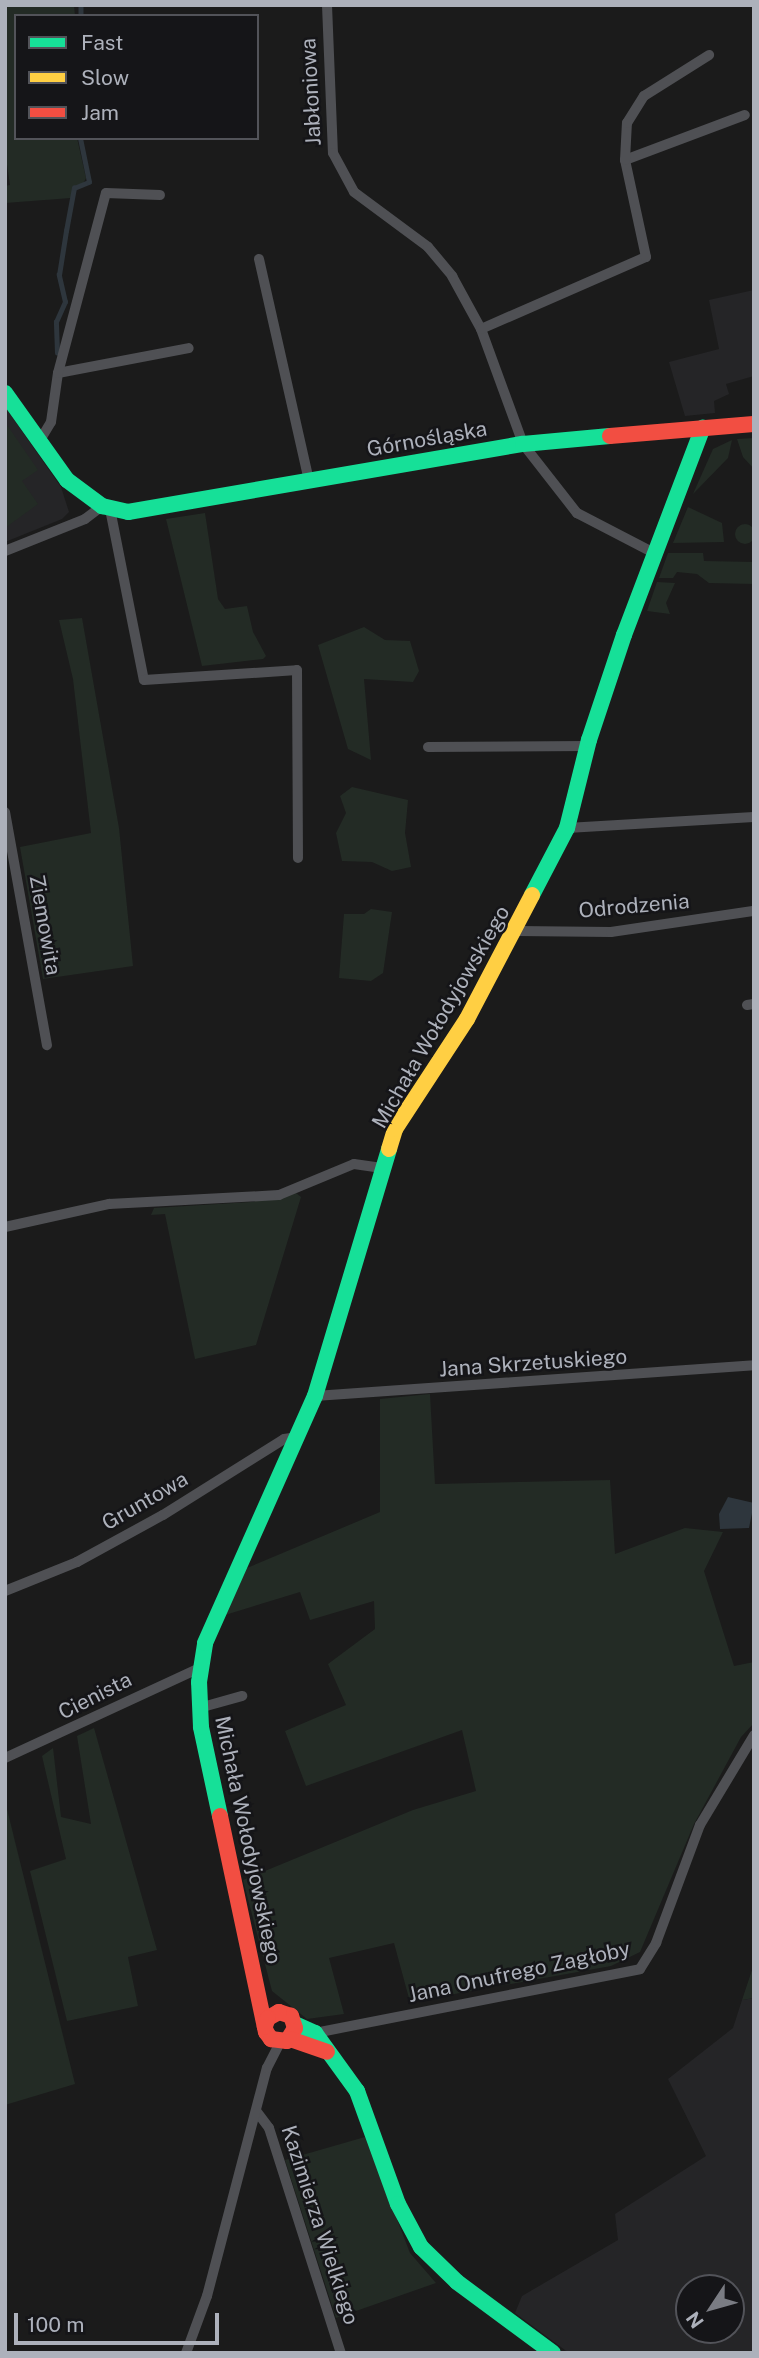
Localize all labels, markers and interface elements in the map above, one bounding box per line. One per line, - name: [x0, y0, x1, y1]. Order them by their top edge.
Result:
- legend: [14, 14, 259, 140]
- text: Fast: [81, 30, 123, 55]
- street label: Jabłoniowa: [296, 37, 326, 147]
- text: Slow: [81, 65, 129, 90]
- text: Jam: [81, 100, 119, 125]
- street label: Górnośląska: [365, 416, 489, 462]
- street label: Ziemowita: [24, 873, 66, 977]
- street label: Odrodzenia: [578, 889, 690, 923]
- street label: Michała Wołodyjowskiego: [367, 901, 515, 1133]
- street label: Jana Skrzetuskiego: [438, 1344, 628, 1382]
- street label: Gruntowa: [98, 1466, 192, 1536]
- street label: Cienista: [54, 1667, 136, 1725]
- street label: Michała Wołodyjowskiego: [209, 1713, 287, 1967]
- street label: Jana Onufrego Zagłoby: [406, 1936, 632, 2008]
- street label: Kazimierza Wielkiego: [276, 2122, 364, 2328]
- north arrow: [675, 2274, 745, 2344]
- scale bar: [18, 2298, 222, 2342]
- text: N: [681, 2308, 708, 2333]
- text: 100 m: [27, 2312, 84, 2337]

